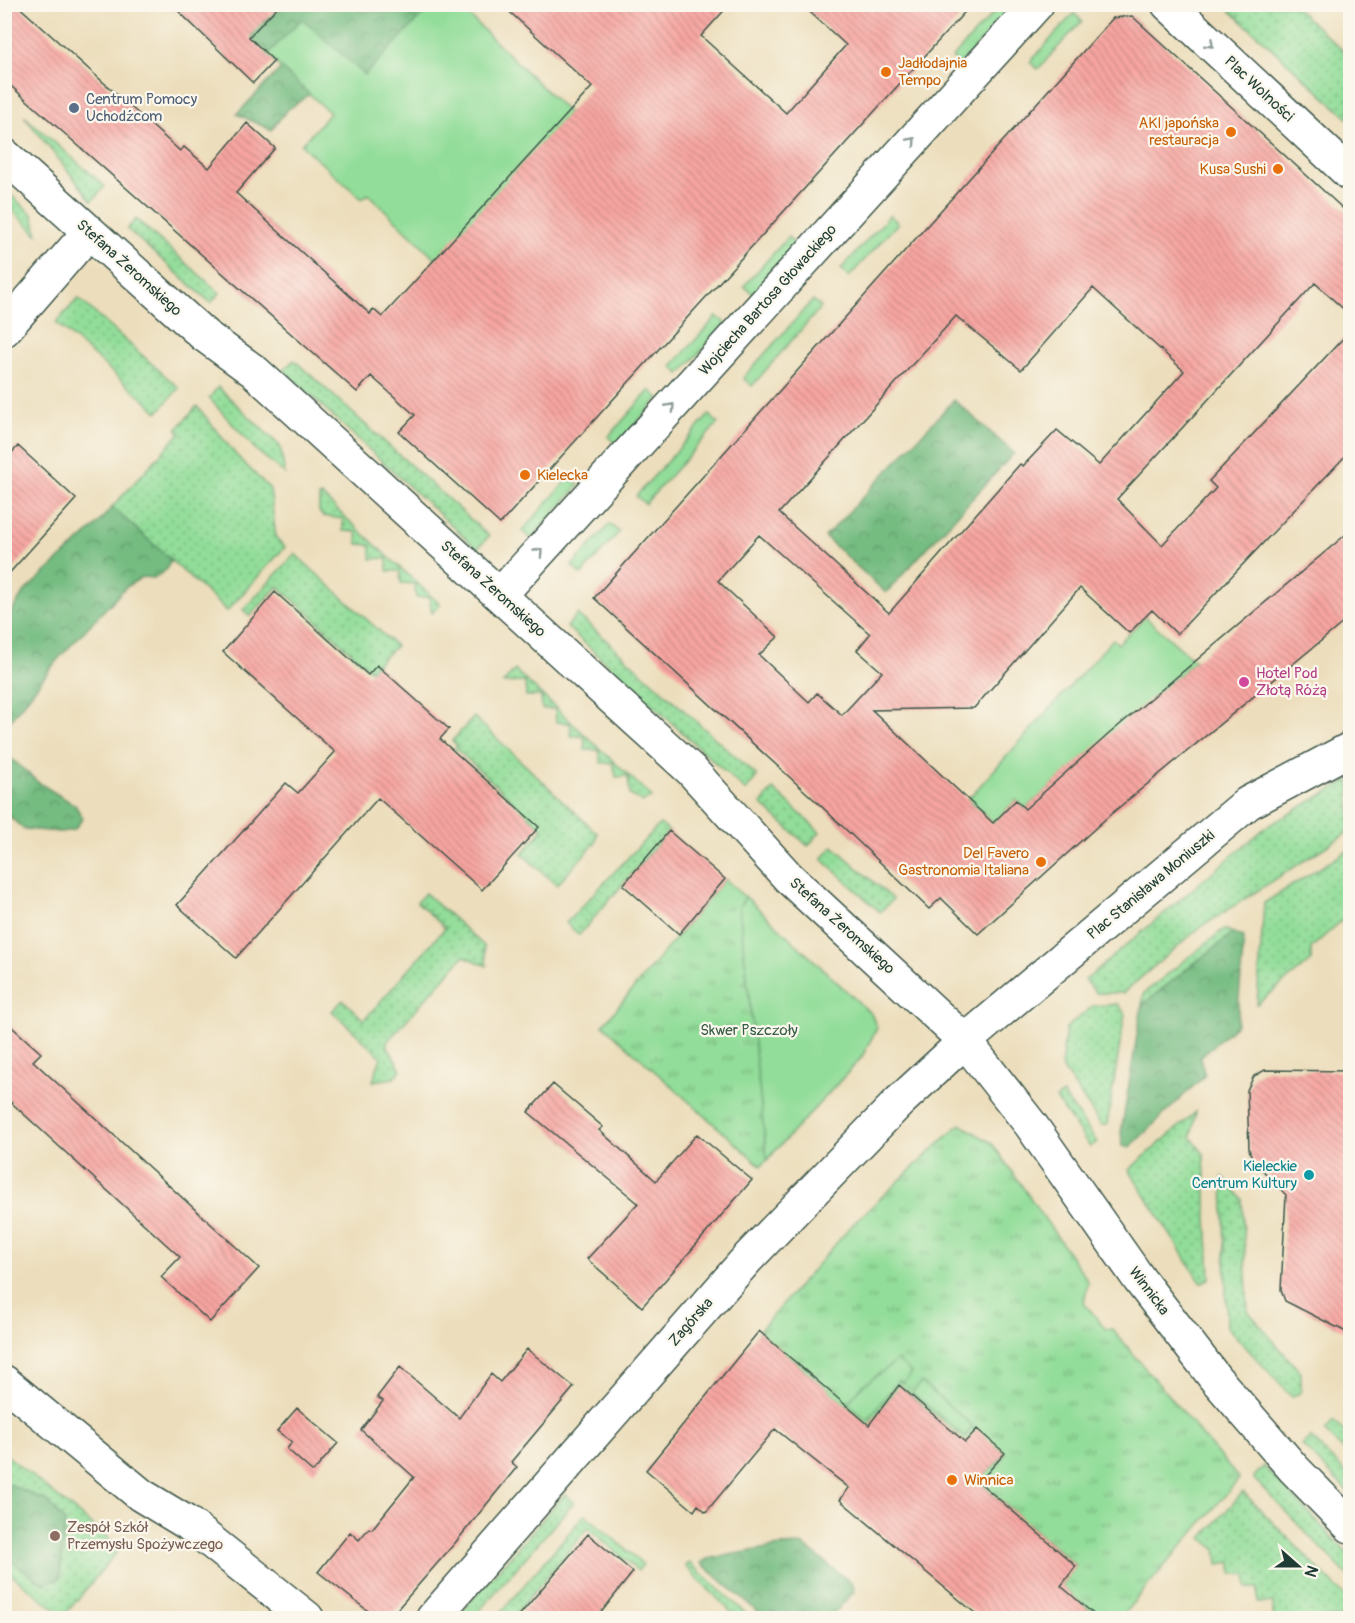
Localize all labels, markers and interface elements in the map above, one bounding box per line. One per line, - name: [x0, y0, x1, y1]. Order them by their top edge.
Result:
- one-way arrow: [1203, 37, 1214, 48]
- street label: Plac Wolności: [1220, 52, 1298, 126]
- place label: Jadłodajnia Tempo: [898, 54, 967, 90]
- marker: Jadłodajnia Tempo: [879, 65, 893, 79]
- place label: Centrum Pomocy Uchodźcom: [86, 90, 198, 126]
- marker: Centrum Pomocy Uchodźcom: [67, 101, 81, 115]
- place label: AKI japońska restauracja: [1139, 114, 1219, 150]
- marker: AKI japońska restauracja: [1224, 125, 1238, 139]
- one-way arrow: [905, 137, 916, 148]
- place label: Kusa Sushi: [1200, 160, 1266, 179]
- marker: Kusa Sushi: [1271, 162, 1285, 176]
- street label: Stefana Żeromskiego: [72, 216, 186, 320]
- street label: Wojciecha Bartosa Głowackiego: [695, 220, 841, 380]
- one-way arrow: [663, 403, 674, 414]
- place label: Kielecka: [537, 466, 588, 485]
- marker: Kielecka: [518, 468, 532, 482]
- street label: Stefana Żeromskiego: [436, 537, 550, 641]
- one-way arrow: [532, 548, 543, 558]
- place label: Hotel Pod Złotą Różą: [1256, 664, 1328, 700]
- marker: Hotel Pod Złotą Różą: [1237, 675, 1251, 689]
- street label: Plac Stanisława Moniuszki: [1083, 826, 1219, 944]
- place label: Del Favero Gastronomia Italiana: [898, 844, 1029, 880]
- marker: Del Favero Gastronomia Italiana: [1034, 855, 1048, 869]
- street label: Stefana Żeromskiego: [785, 874, 899, 978]
- park label: Skwer Pszczoły: [700, 1021, 798, 1040]
- place label: Kieleckie Centrum Kultury: [1192, 1157, 1298, 1193]
- marker: Kieleckie Centrum Kultury: [1302, 1168, 1316, 1182]
- street label: Winnicka: [1125, 1263, 1173, 1319]
- street label: Zagórska: [665, 1294, 717, 1350]
- place label: Winnica: [964, 1471, 1014, 1490]
- marker: Winnica: [945, 1473, 959, 1487]
- place label: Zespół Szkół Przemysłu Spożywczego: [67, 1518, 223, 1554]
- marker: Zespół Szkół Przemysłu Spożywczego: [48, 1529, 62, 1543]
- north arrow: [1268, 1536, 1328, 1596]
- text: N: [1300, 1562, 1322, 1580]

